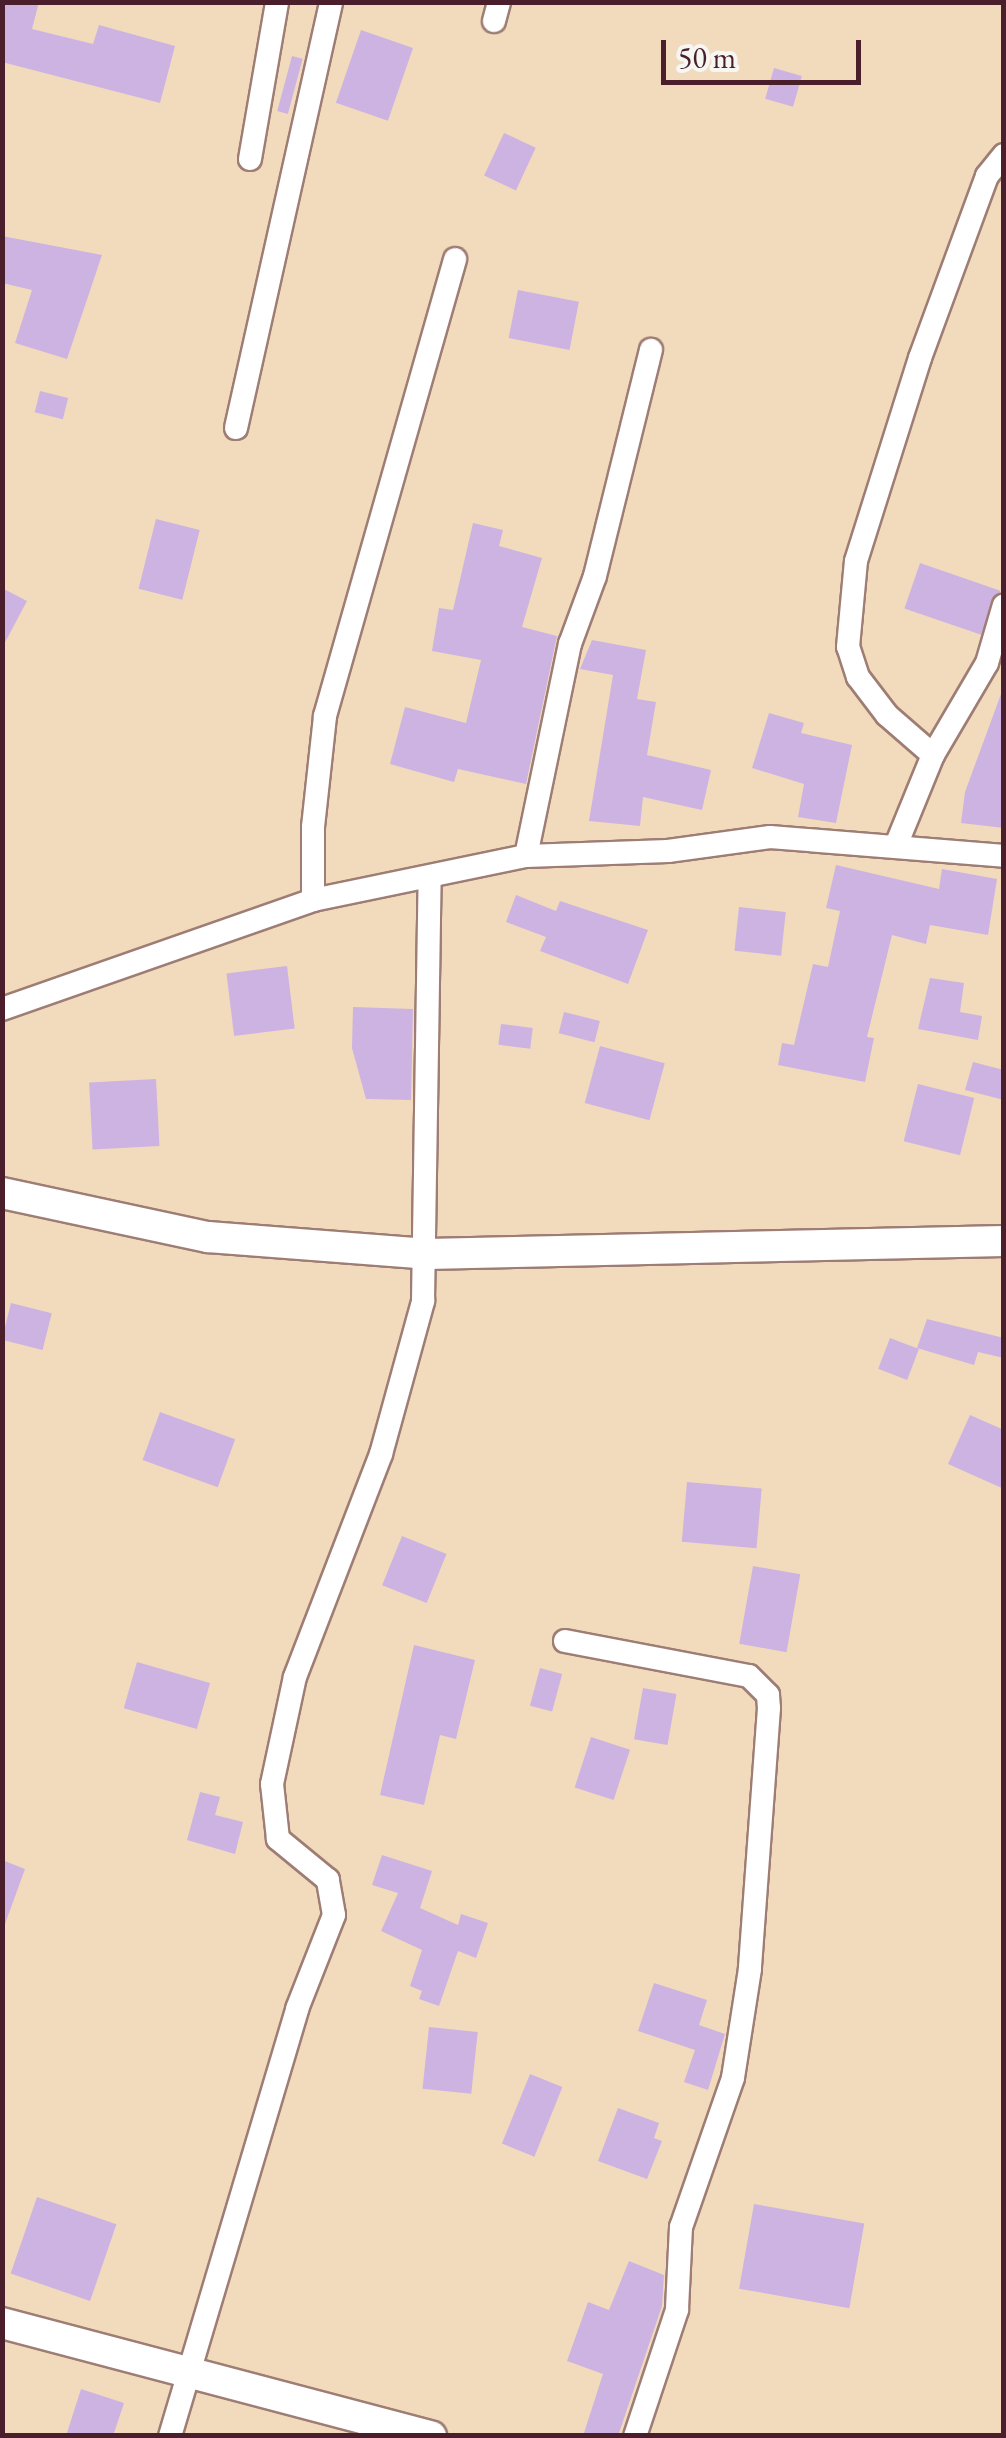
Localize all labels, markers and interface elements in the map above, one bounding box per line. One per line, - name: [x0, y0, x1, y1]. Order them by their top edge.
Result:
- scale bar: [666, 20, 866, 82]
- text: 50 m: [678, 38, 736, 77]

